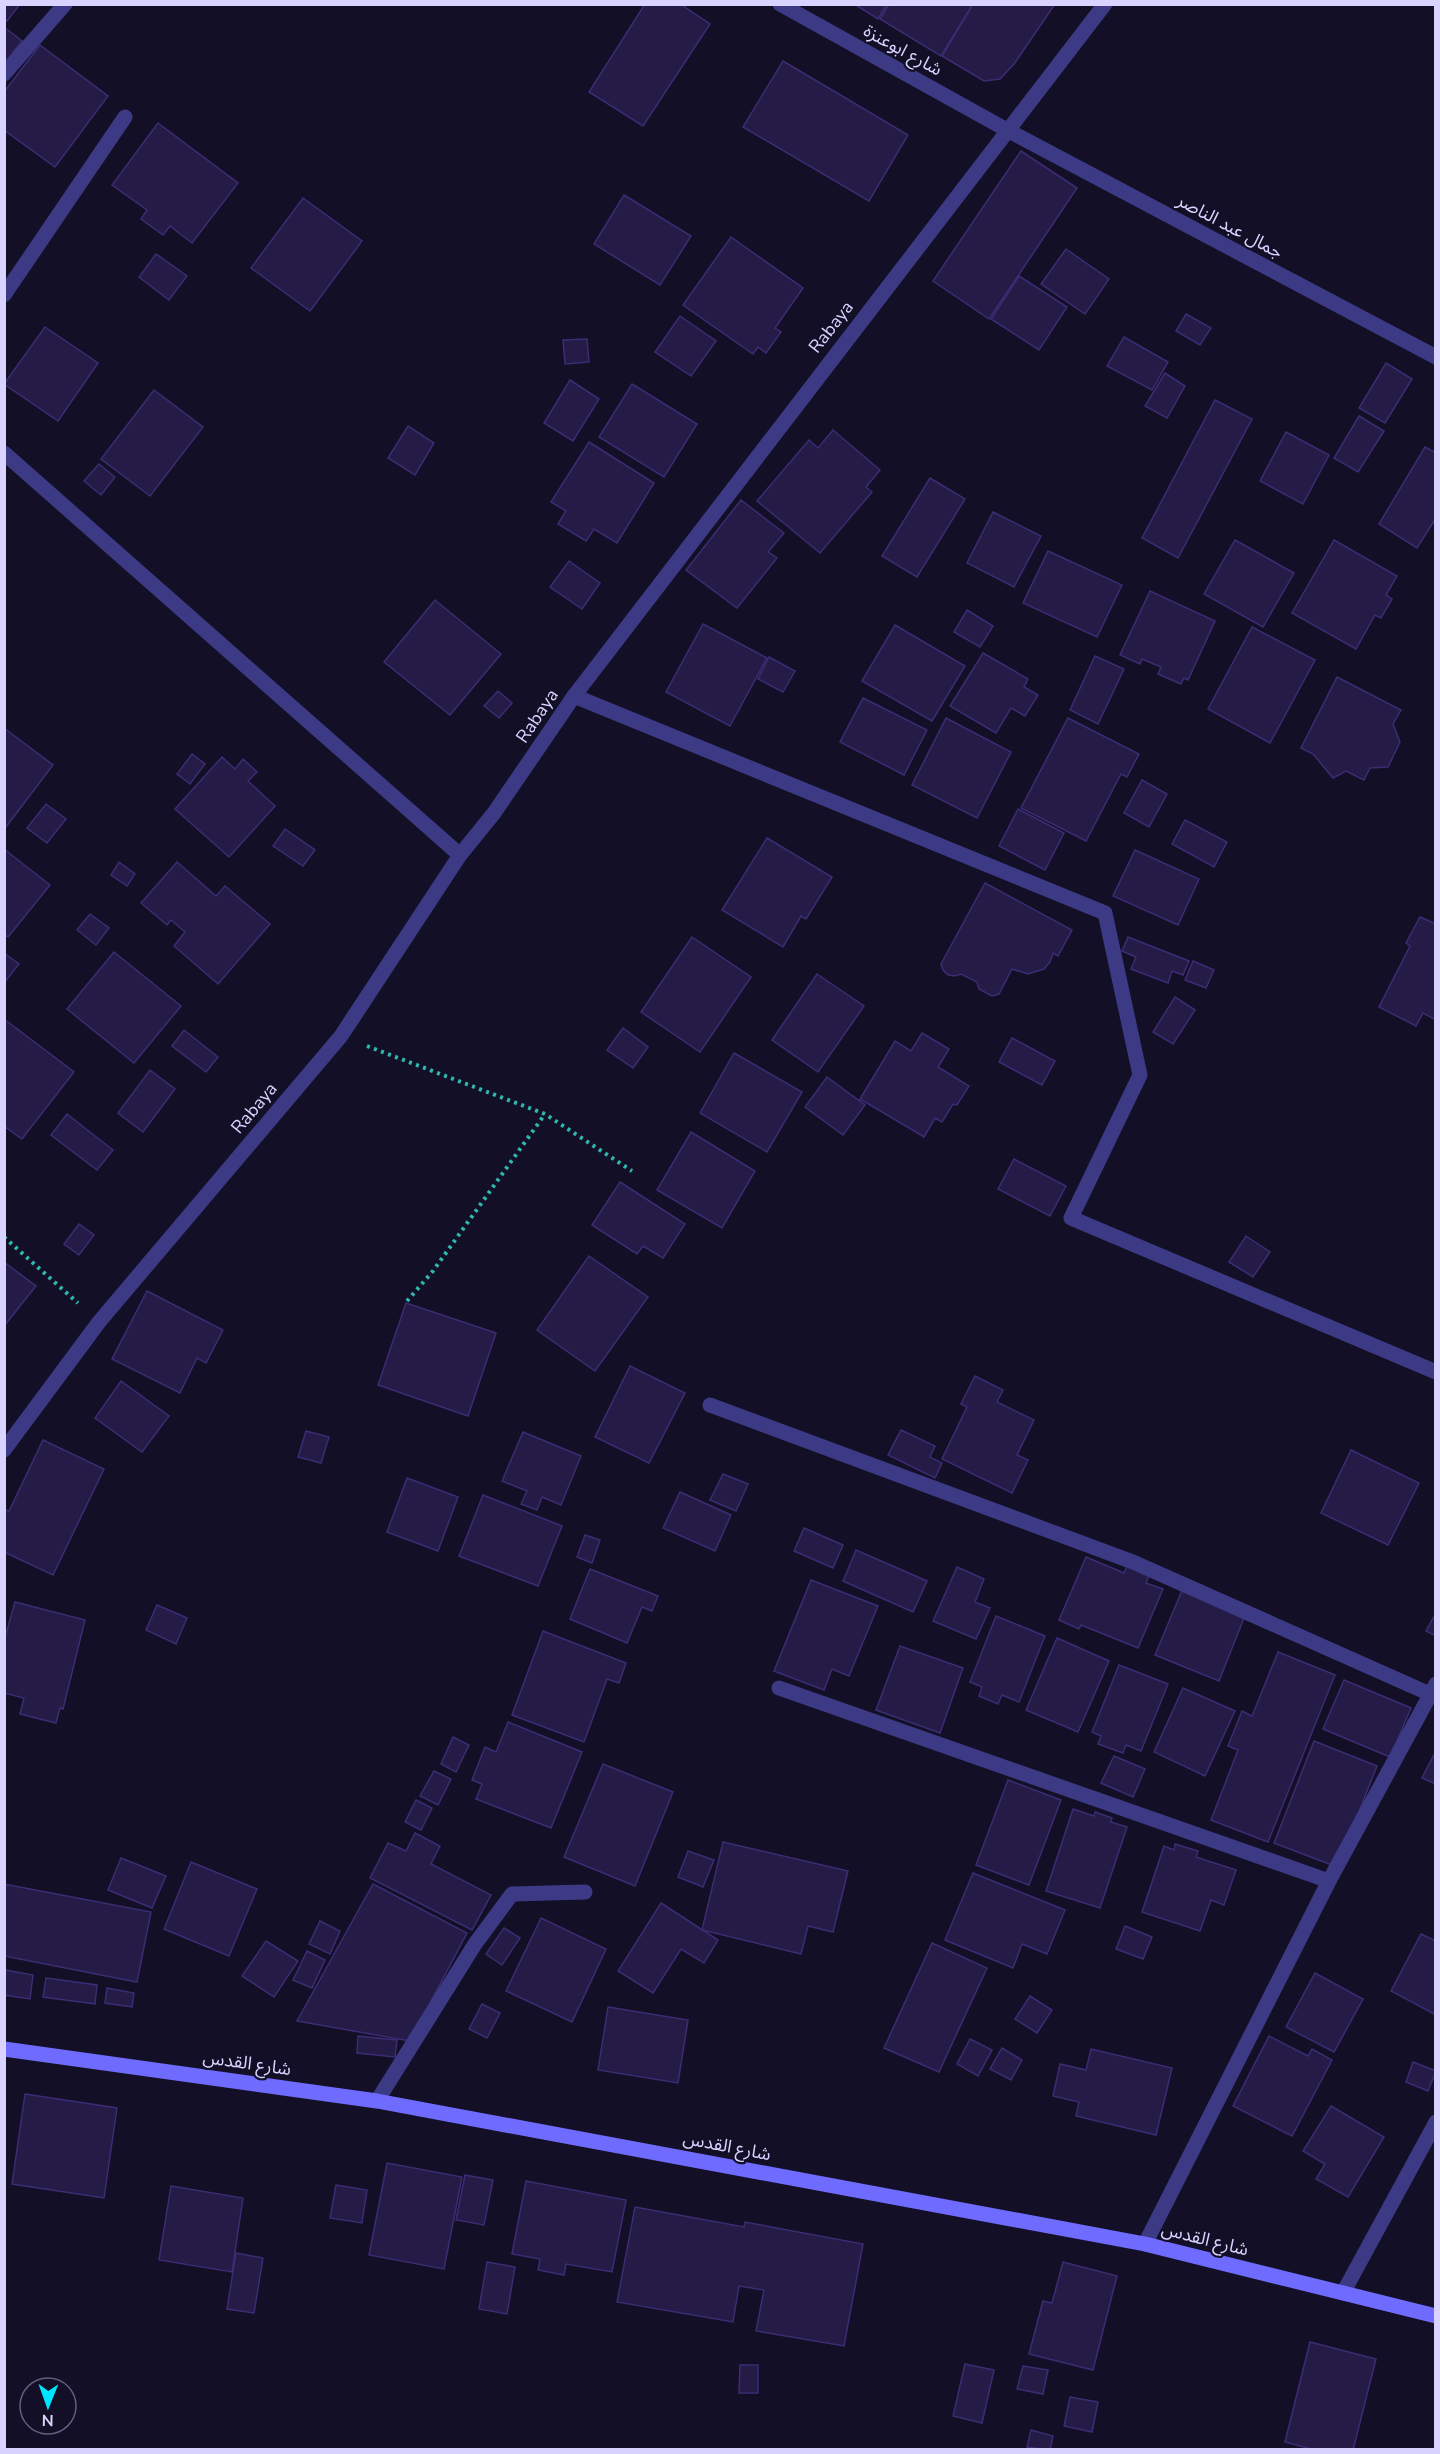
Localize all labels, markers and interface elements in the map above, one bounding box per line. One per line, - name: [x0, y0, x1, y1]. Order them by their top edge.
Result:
- street label: شارع ابوعنزة: [858, 19, 947, 83]
- street label: جمال عبد الناصر: [1172, 188, 1287, 264]
- street label: Rabaya: [803, 296, 859, 358]
- street label: Rabaya: [510, 684, 564, 748]
- street label: Rabaya: [225, 1077, 283, 1139]
- street label: شارع القدس: [201, 2045, 293, 2083]
- street label: شارع القدس: [681, 2126, 773, 2168]
- street label: شارع القدس: [1158, 2217, 1251, 2263]
- north arrow: [18, 2376, 78, 2436]
- text: N: [42, 2409, 54, 2431]

